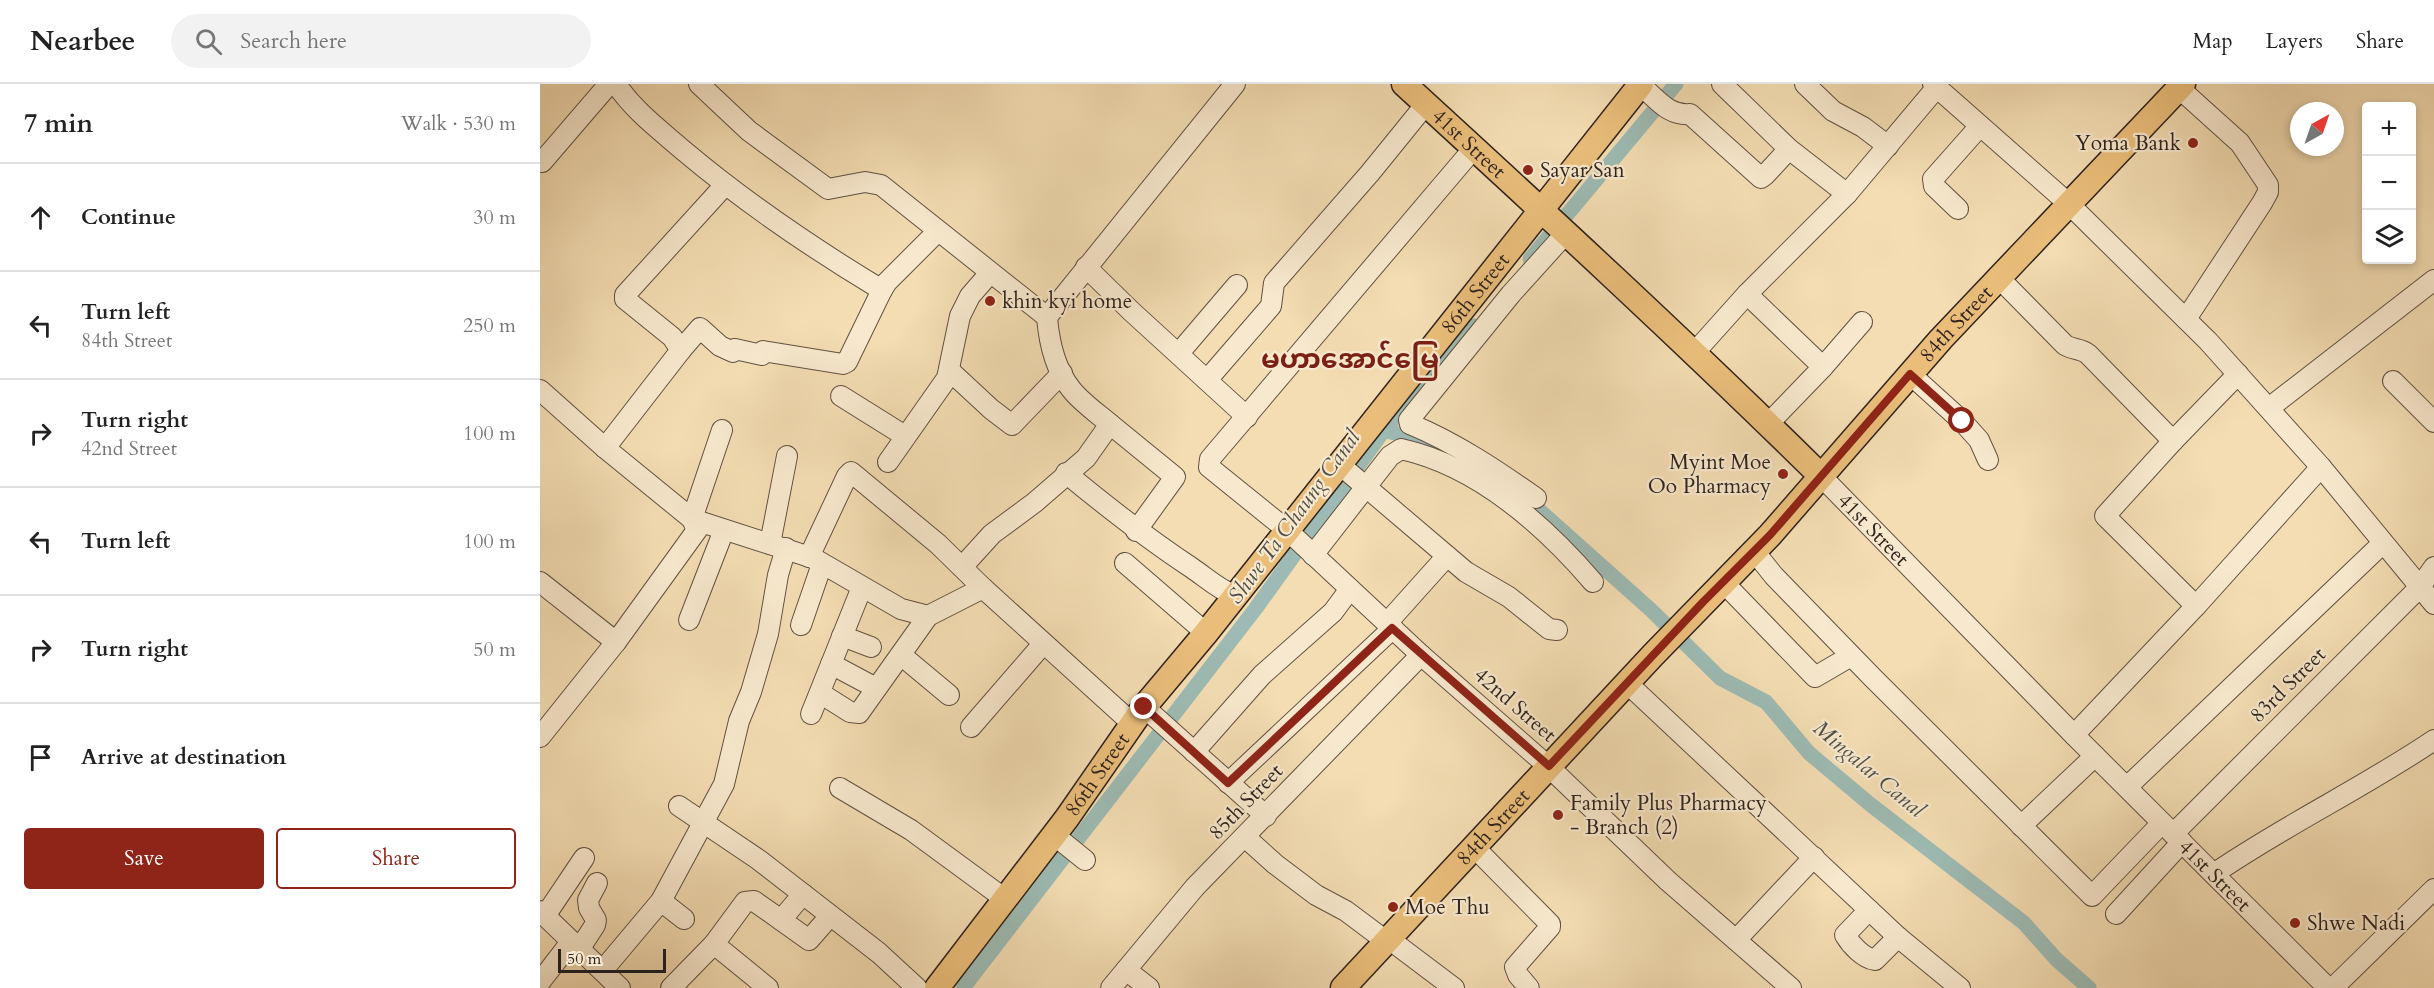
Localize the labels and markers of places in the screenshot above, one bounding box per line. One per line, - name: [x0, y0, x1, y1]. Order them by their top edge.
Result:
- place label: Yoma Bank: [2075, 129, 2182, 158]
- marker: Yoma Bank: [2186, 136, 2200, 150]
- place label: Sayar San: [1540, 156, 1625, 185]
- marker: Sayar San: [1521, 163, 1535, 177]
- place label: khin kyi home: [1002, 287, 1132, 316]
- marker: khin kyi home: [983, 294, 997, 308]
- place label: Myint Moe Oo Pharmacy: [1648, 448, 1771, 501]
- marker: Myint Moe Oo Pharmacy: [1776, 467, 1790, 481]
- place label: Family Plus Pharmacy - Branch (2): [1570, 789, 1767, 842]
- marker: Family Plus Pharmacy - Branch (2): [1551, 808, 1565, 822]
- place label: Moe Thu: [1405, 893, 1490, 922]
- marker: Moe Thu: [1386, 900, 1400, 914]
- place label: Shwe Nadi: [2307, 909, 2405, 938]
- marker: Shwe Nadi: [2288, 916, 2302, 930]

